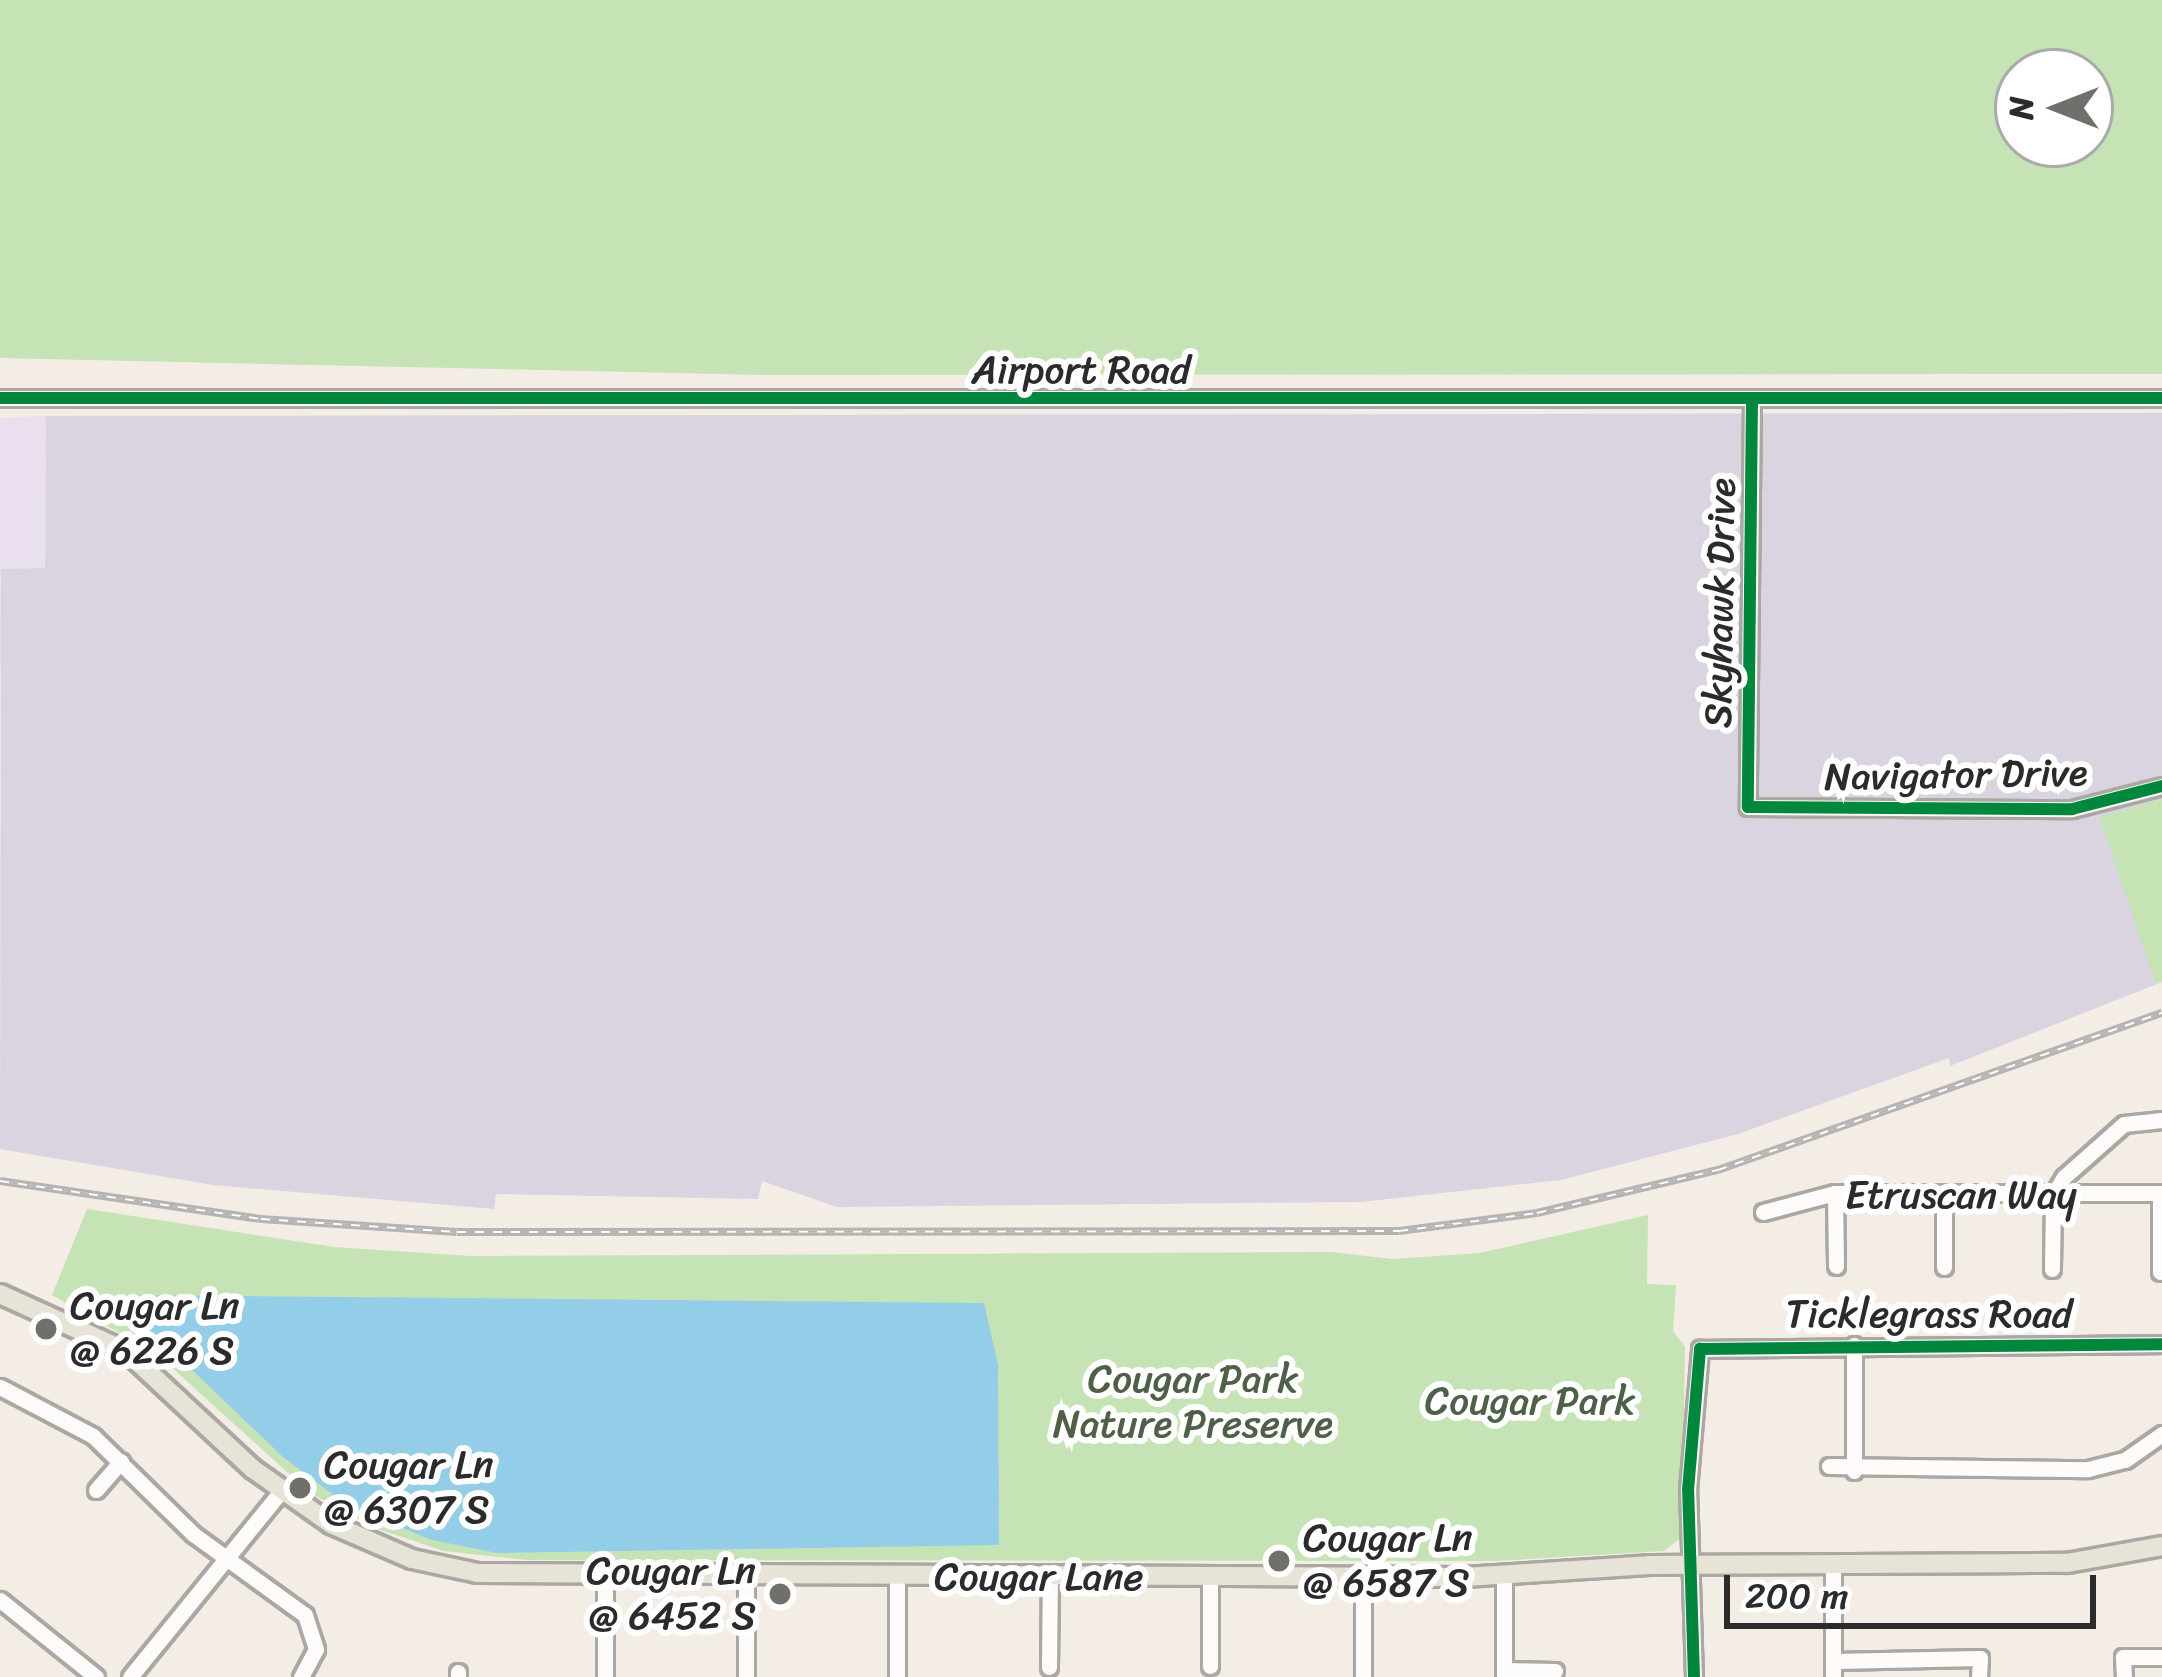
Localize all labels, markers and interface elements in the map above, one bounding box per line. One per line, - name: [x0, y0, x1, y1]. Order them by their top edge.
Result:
- north arrow: [1994, 48, 2114, 168]
- text: N: [1992, 97, 2050, 119]
- street label: Airport Road: [971, 347, 1191, 393]
- street label: Skyhawk Drive: [1694, 477, 1746, 729]
- street label: Navigator Drive: [1823, 749, 2089, 801]
- street label: Etruscan Way: [1845, 1172, 2077, 1218]
- place label: Cougar Ln @ 6226 S: [70, 1284, 239, 1375]
- street label: Ticklegrass Road: [1786, 1291, 2072, 1337]
- marker: Cougar Ln @ 6226 S: [33, 1316, 59, 1342]
- park label: Cougar Park Nature Preserve: [1053, 1357, 1333, 1448]
- park label: Cougar Park: [1425, 1378, 1635, 1424]
- place label: Cougar Ln @ 6307 S: [324, 1443, 493, 1534]
- marker: Cougar Ln @ 6307 S: [287, 1475, 313, 1501]
- place label: Cougar Ln @ 6587 S: [1303, 1516, 1472, 1607]
- marker: Cougar Ln @ 6587 S: [1266, 1548, 1292, 1574]
- place label: Cougar Ln @ 6452 S: [587, 1549, 756, 1640]
- scale bar: [1730, 1551, 2102, 1625]
- street label: Cougar Lane: [934, 1554, 1144, 1600]
- text: 200 m: [1745, 1564, 1848, 1628]
- marker: Cougar Ln @ 6452 S: [767, 1581, 793, 1607]

